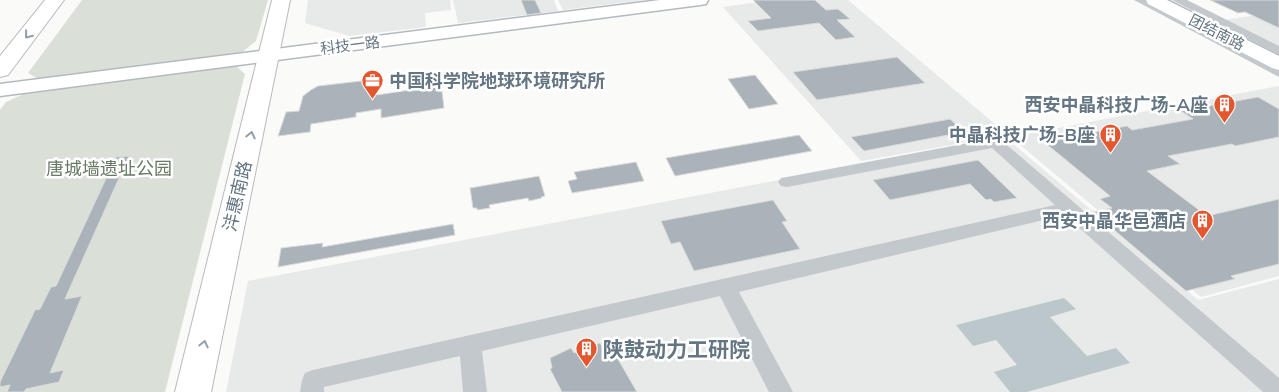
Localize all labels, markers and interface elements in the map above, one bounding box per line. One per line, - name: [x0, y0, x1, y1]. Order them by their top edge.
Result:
- street label: 团结南路: [1186, 10, 1248, 54]
- one-way arrow: [25, 29, 33, 38]
- street label: 科技一路: [319, 32, 381, 58]
- office icon: 中国科学院地球环境研究所: [361, 68, 385, 99]
- place label: 中国科学院地球环境研究所: [389, 69, 605, 92]
- building icon: 西安中晶科技广场-A座: [1212, 92, 1236, 123]
- place label: 西安中晶科技广场-A座: [1025, 93, 1208, 116]
- building icon: 中晶科技广场-B座: [1099, 122, 1123, 153]
- place label: 中晶科技广场-B座: [949, 123, 1095, 146]
- one-way arrow: [245, 130, 256, 139]
- park label: 唐城墙遗址公园: [46, 157, 172, 180]
- street label: 沣惠南路: [218, 158, 256, 234]
- building icon: 西安中晶华邑酒店: [1190, 208, 1214, 239]
- place label: 西安中晶华邑酒店: [1042, 209, 1186, 232]
- place label: 陕鼓动力工研院: [603, 336, 750, 362]
- building icon: 陕鼓动力工研院: [575, 337, 599, 368]
- one-way arrow: [198, 340, 209, 349]

